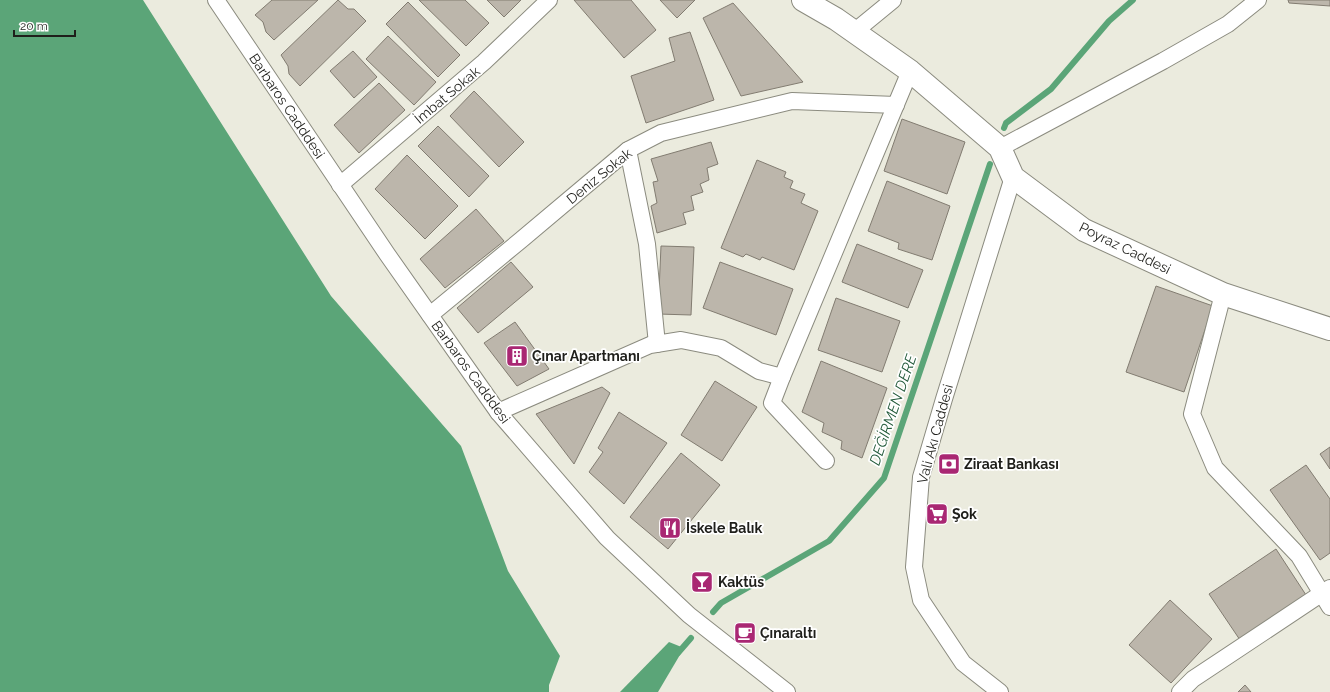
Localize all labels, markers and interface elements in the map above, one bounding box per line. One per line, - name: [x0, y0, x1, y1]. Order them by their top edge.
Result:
- scale bar: [14, 12, 75, 38]
- text: 20 m: [20, 19, 48, 33]
- street label: Barbaros Cadddesi: [246, 51, 328, 161]
- street label: İmbat Sokak: [410, 61, 483, 127]
- street label: Deniz Sokak: [563, 145, 635, 207]
- street label: Poyraz Caddesi: [1077, 219, 1173, 277]
- street label: Barbaros Cadddesi: [428, 318, 514, 426]
- building icon: Çınar Apartmanı: [504, 343, 530, 369]
- place label: Çınar Apartmanı: [532, 348, 640, 364]
- water label: DEĞİRMEN DERE: [865, 351, 921, 468]
- street label: Vali Akı Caddesi: [914, 382, 956, 486]
- bank icon: Ziraat Bankası: [936, 451, 962, 477]
- place label: Ziraat Bankası: [964, 456, 1059, 472]
- supermarket icon: Şok: [924, 501, 950, 527]
- place label: Şok: [952, 506, 977, 522]
- restaurant icon: İskele Balık: [657, 515, 683, 541]
- place label: İskele Balık: [686, 519, 762, 536]
- bar icon: Kaktüs: [689, 569, 715, 595]
- place label: Kaktüs: [718, 574, 764, 590]
- cafe icon: Çınaraltı: [732, 620, 758, 646]
- place label: Çınaraltı: [760, 625, 816, 641]

